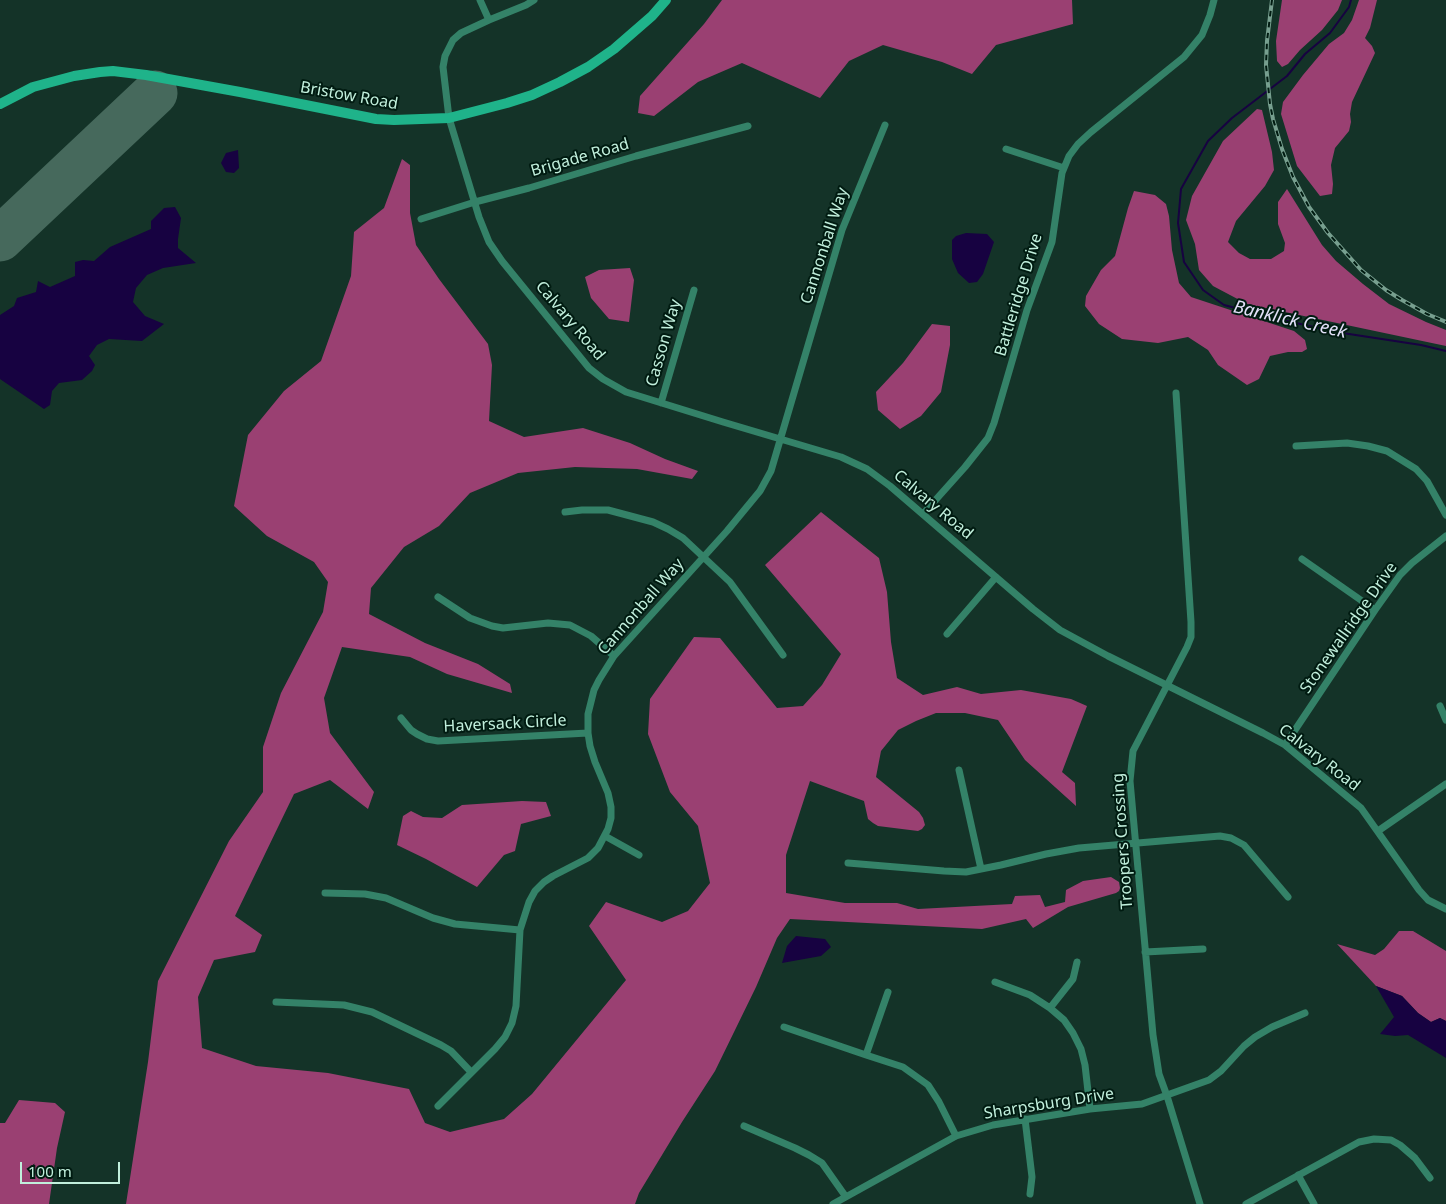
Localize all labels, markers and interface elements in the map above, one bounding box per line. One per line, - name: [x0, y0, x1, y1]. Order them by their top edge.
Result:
- street label: Bristow Road: [299, 78, 399, 114]
- street label: Brigade Road: [529, 135, 631, 181]
- street label: Cannonball Way: [797, 185, 853, 307]
- street label: Battleridge Drive: [991, 231, 1047, 359]
- street label: Calvary Road: [531, 277, 609, 365]
- water label: Banklick Creek: [1231, 296, 1349, 344]
- street label: Casson Way: [642, 297, 686, 389]
- street label: Calvary Road: [889, 466, 977, 544]
- street label: Cannonball Way: [594, 555, 688, 659]
- street label: Stonewallridge Drive: [1296, 559, 1402, 697]
- street label: Haversack Circle: [443, 711, 567, 737]
- street label: Calvary Road: [1275, 720, 1363, 796]
- street label: Troopers Crossing: [1109, 772, 1137, 910]
- street label: Sharpsburg Drive: [983, 1084, 1115, 1124]
- scale bar: [22, 1152, 122, 1184]
- text: 100 m: [28, 1161, 72, 1181]

